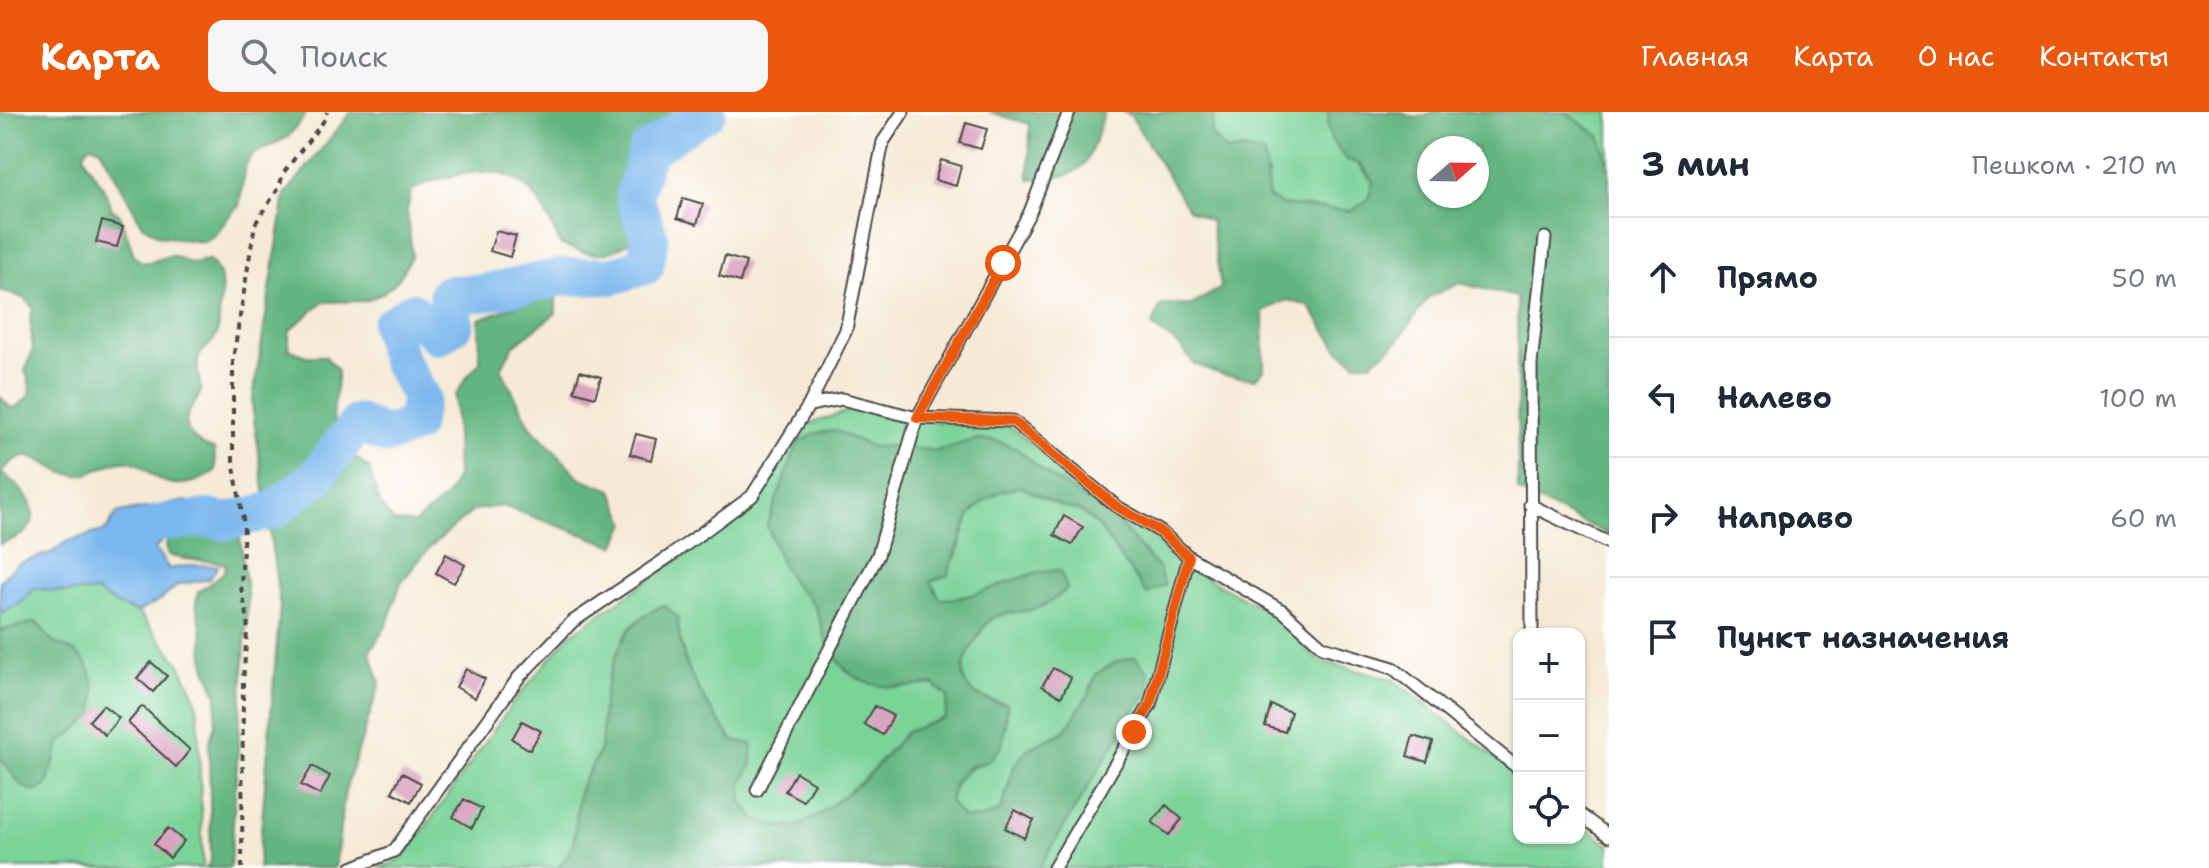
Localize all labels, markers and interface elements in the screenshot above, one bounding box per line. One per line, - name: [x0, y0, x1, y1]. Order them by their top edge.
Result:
- search box: [208, 20, 768, 92]
- text: Карта: [40, 31, 160, 82]
- icon: search: [236, 34, 280, 78]
- text: Поиск: [300, 36, 388, 77]
- text: Главная: [1641, 37, 1749, 75]
- text: Карта: [1793, 37, 1873, 75]
- text: О нас: [1917, 37, 1995, 75]
- text: Контакты: [2039, 37, 2169, 75]
- north arrow: [1417, 136, 1489, 208]
- text: 3 мин: [1641, 141, 1750, 187]
- text: Пешком · 210 m: [1972, 147, 2177, 182]
- route start: [985, 245, 1021, 281]
- icon: ahead: [1641, 255, 1685, 299]
- text: Прямо: [1717, 257, 1818, 298]
- text: 50 m: [2112, 260, 2177, 295]
- icon: left: [1641, 375, 1685, 419]
- text: Налево: [1717, 377, 1832, 418]
- text: 100 m: [2099, 380, 2177, 415]
- icon: right: [1641, 495, 1685, 539]
- text: Направо: [1717, 497, 1853, 538]
- text: 60 m: [2110, 500, 2177, 535]
- icon: arrive: [1641, 615, 1685, 659]
- text: Пункт назначения: [1717, 617, 2009, 658]
- map controls: [1513, 628, 1585, 844]
- button: +: [1513, 628, 1585, 700]
- button: −: [1513, 700, 1585, 772]
- route end: [1116, 714, 1152, 750]
- button: locate: [1513, 772, 1585, 844]

